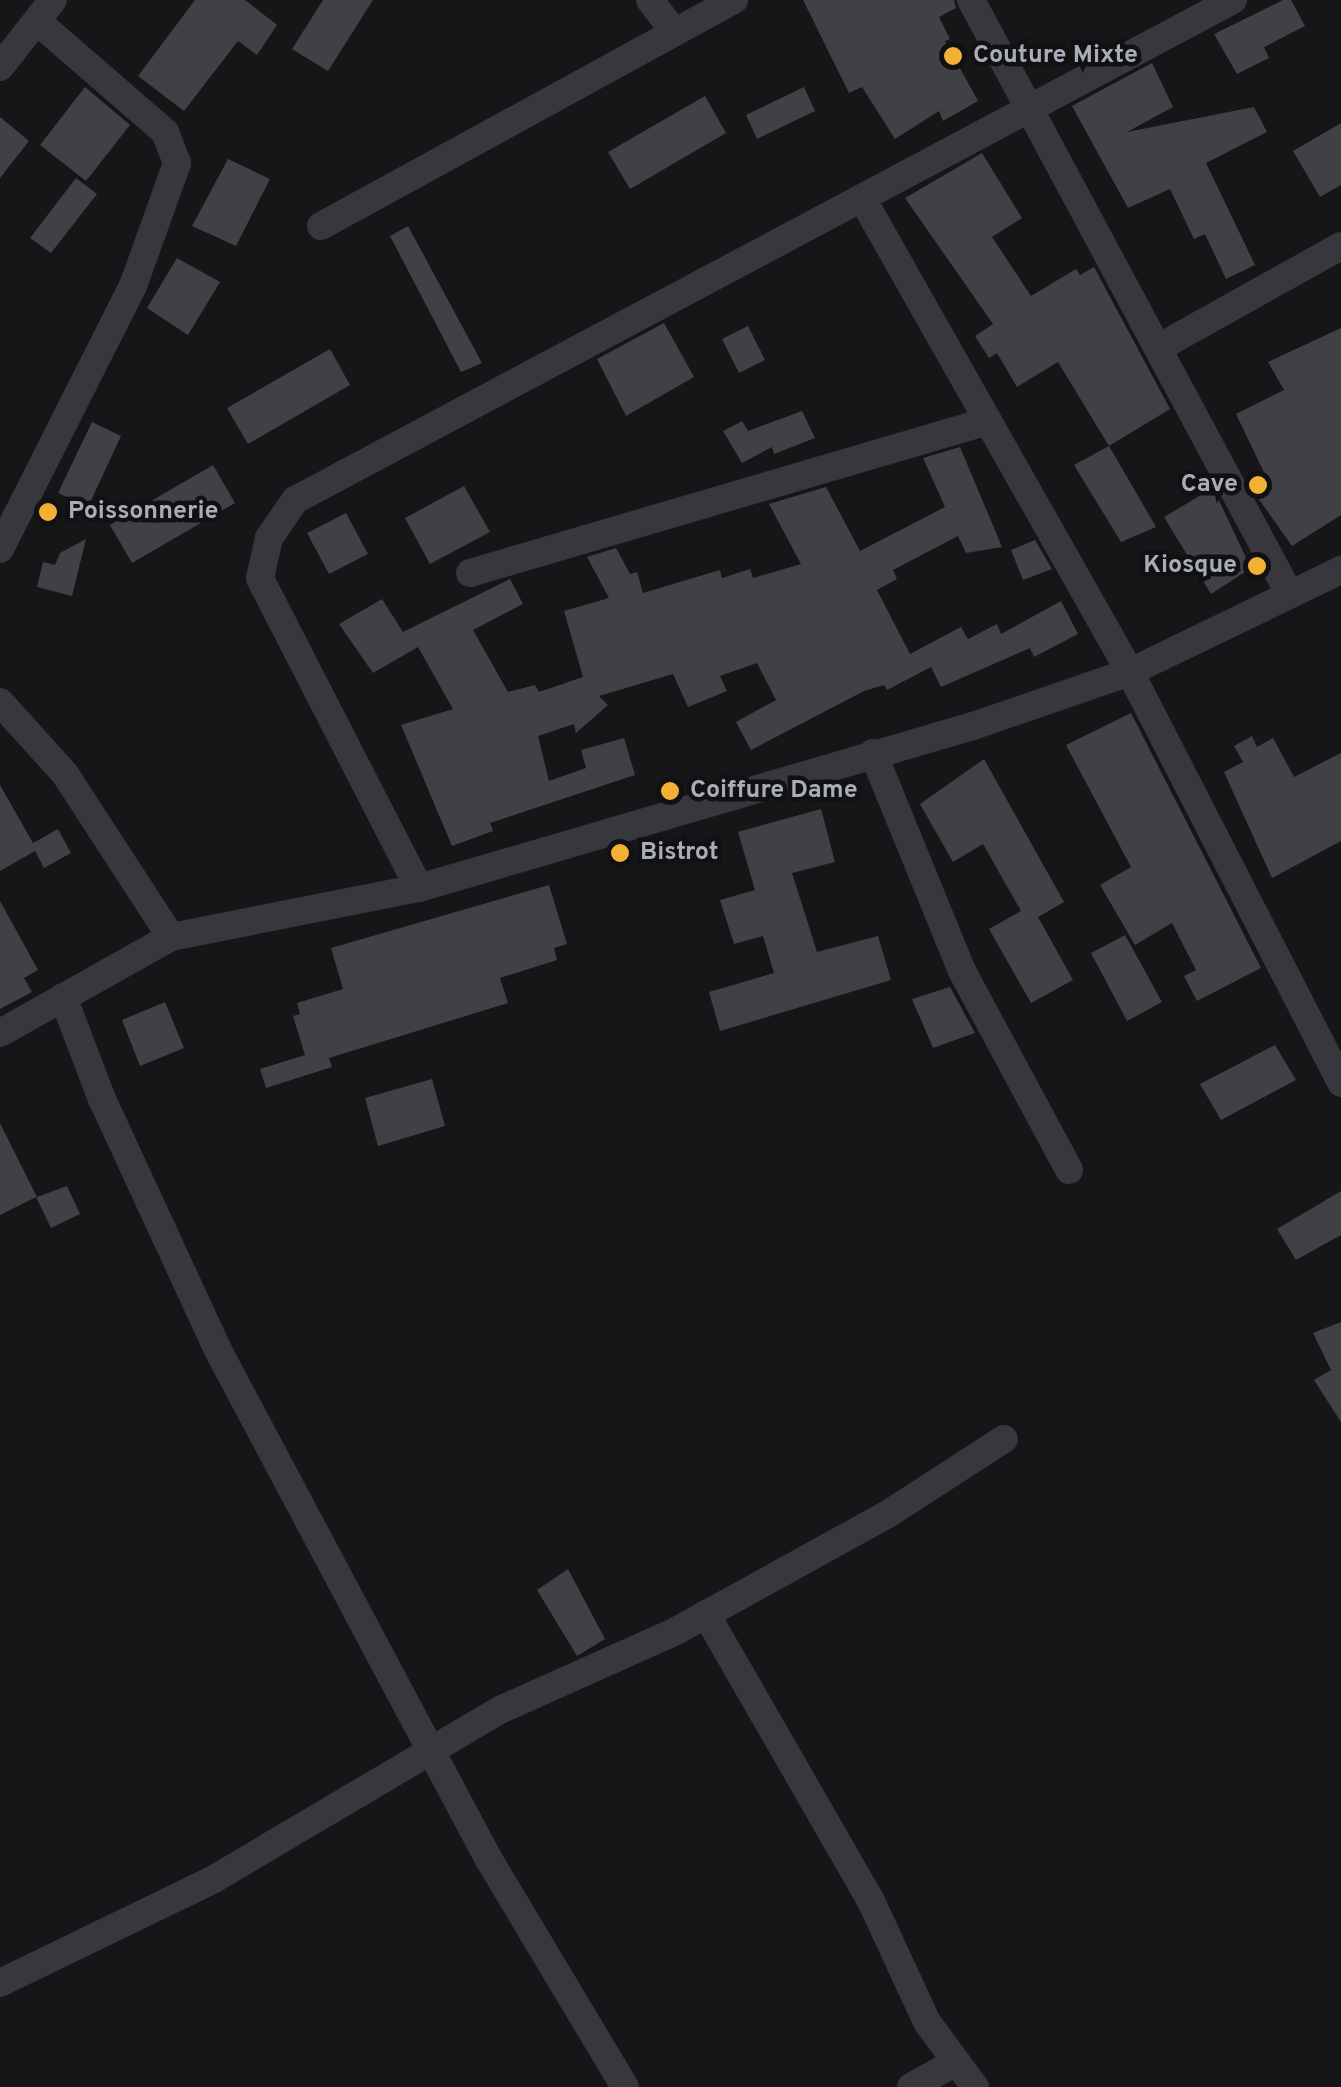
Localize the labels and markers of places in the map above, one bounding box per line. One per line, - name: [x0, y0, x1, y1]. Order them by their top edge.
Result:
- place label: Couture Mixte: [973, 41, 1138, 71]
- marker: Couture Mixte: [942, 45, 964, 67]
- place label: Cave: [1181, 470, 1238, 500]
- marker: Cave: [1247, 474, 1269, 496]
- place label: Poissonnerie: [68, 497, 218, 527]
- marker: Poissonnerie: [37, 501, 59, 523]
- place label: Kiosque: [1143, 551, 1237, 581]
- marker: Kiosque: [1246, 555, 1268, 577]
- place label: Coiffure Dame: [690, 776, 858, 806]
- marker: Coiffure Dame: [659, 780, 681, 802]
- place label: Bistrot: [640, 838, 719, 868]
- marker: Bistrot: [609, 842, 631, 864]

